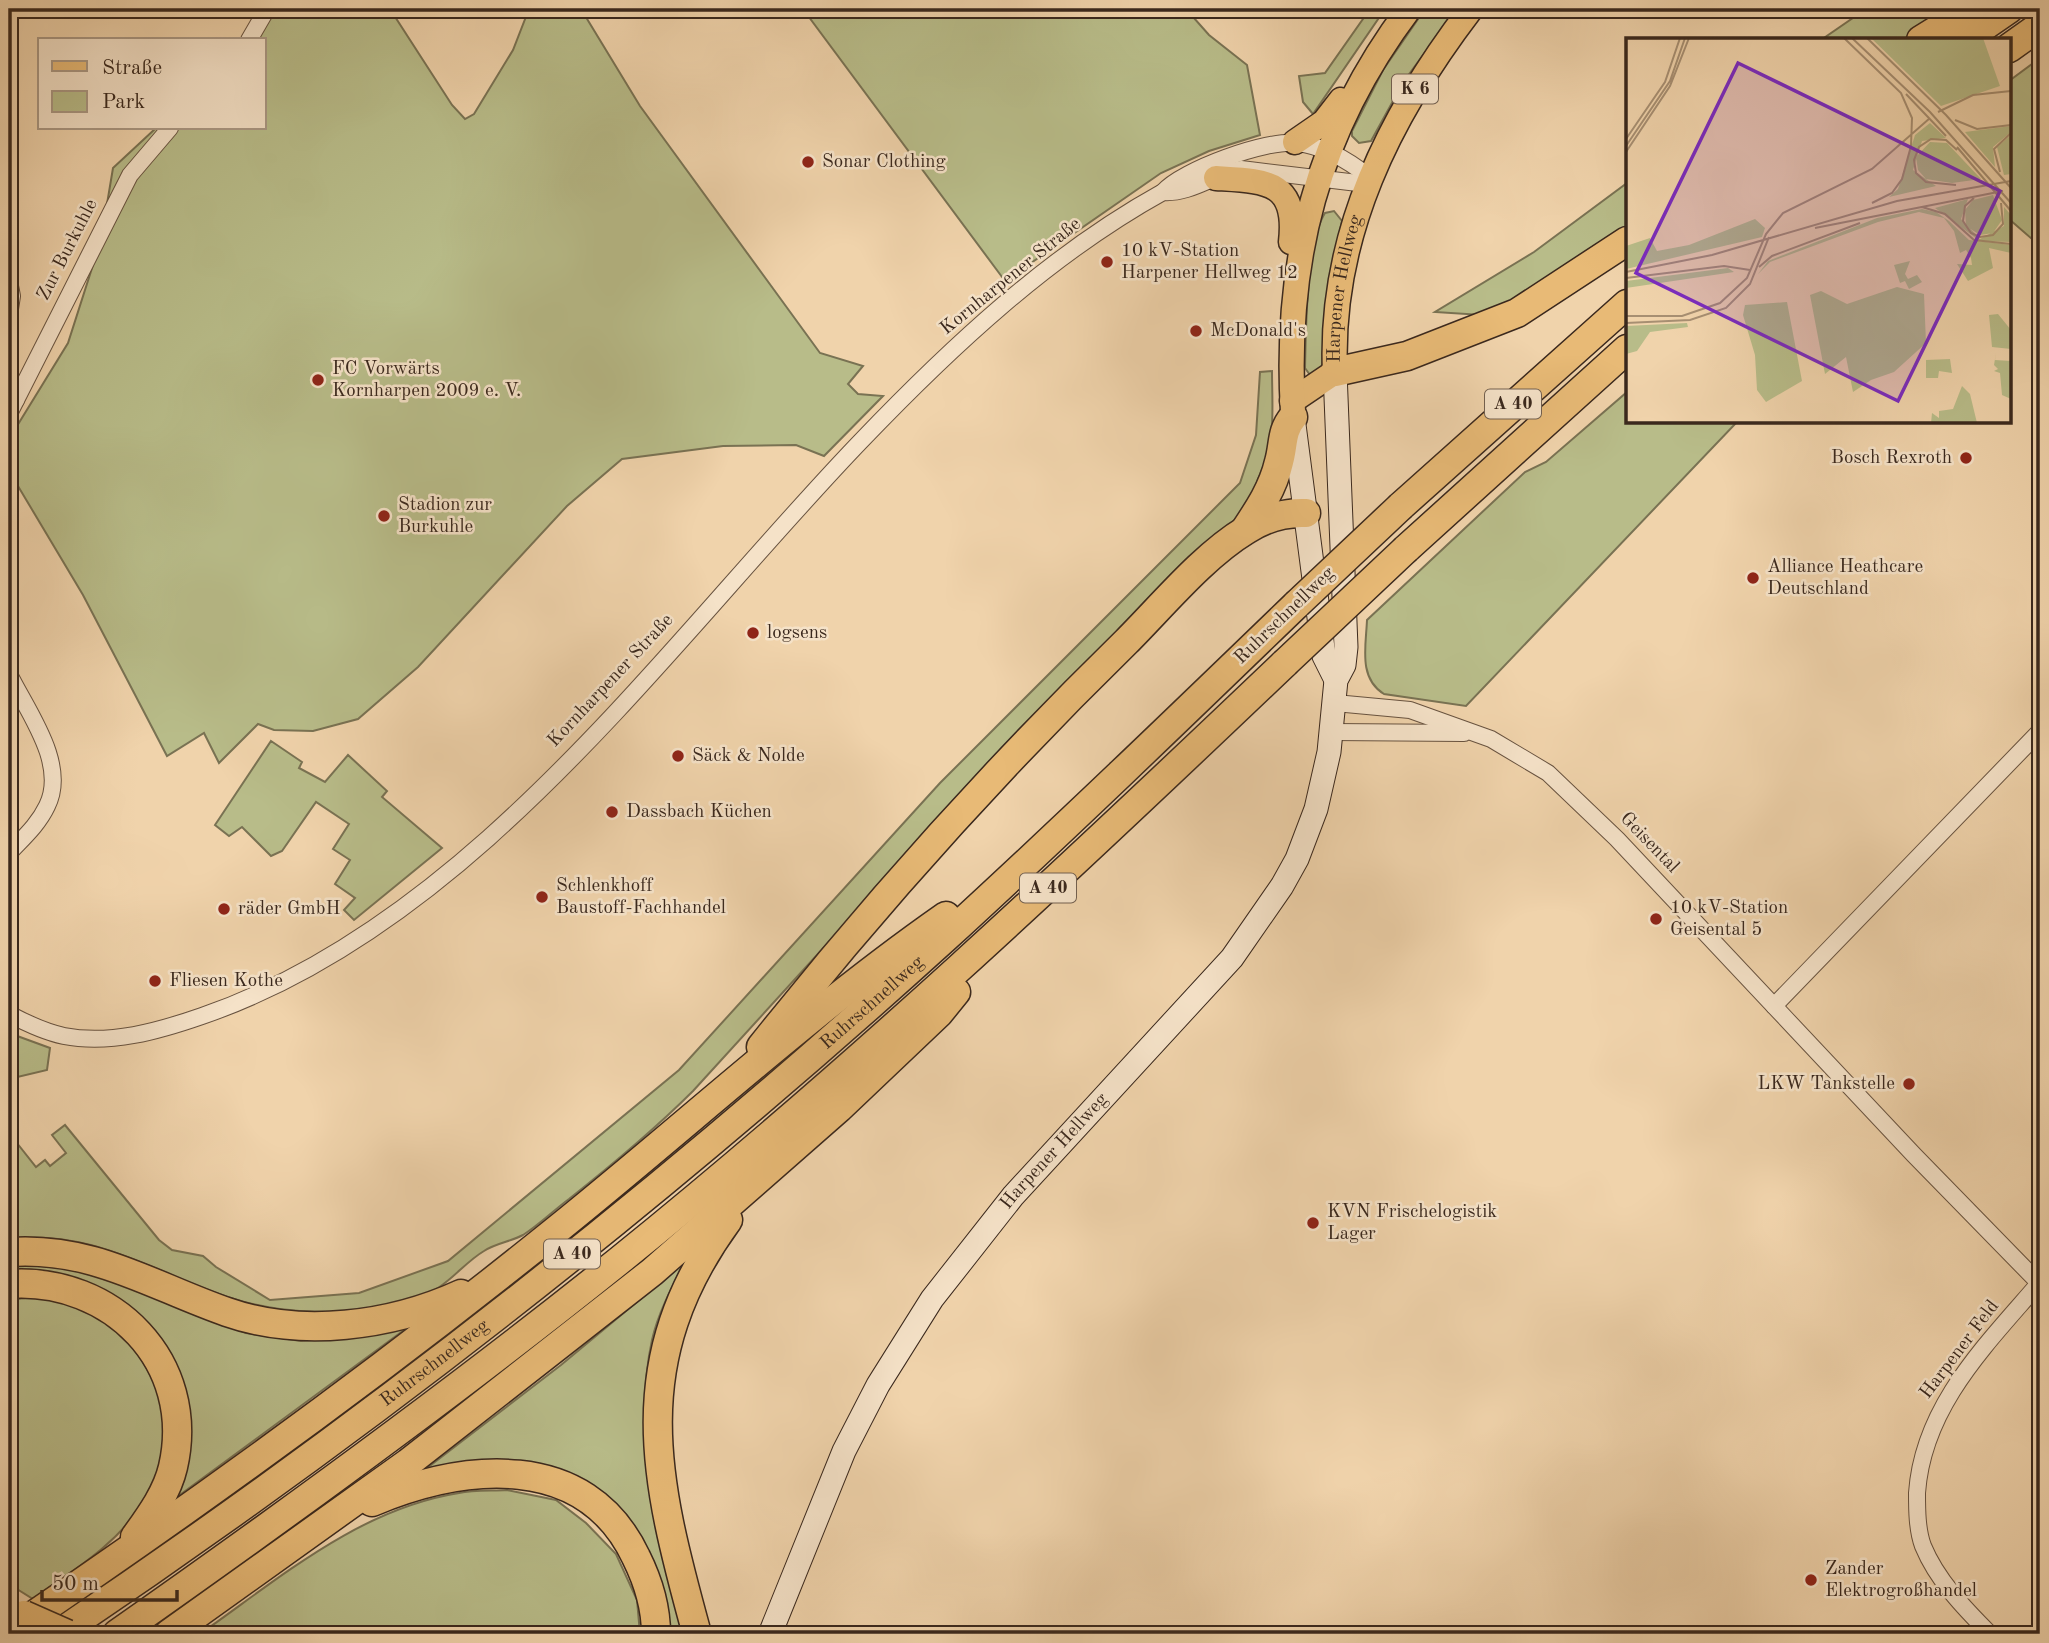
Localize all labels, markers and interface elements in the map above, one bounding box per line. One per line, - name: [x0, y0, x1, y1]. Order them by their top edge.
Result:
- legend: [38, 38, 266, 130]
- inset map: [1626, 38, 2010, 424]
- text: Straße: [102, 58, 162, 79]
- road number: K 6: [1392, 74, 1438, 104]
- text: Park: [102, 92, 145, 113]
- place label: Sonar Clothing: [822, 153, 947, 172]
- marker: Sonar Clothing: [800, 154, 816, 170]
- street label: Zur Burkuhle: [34, 196, 102, 304]
- street label: Harpener Hellweg: [1325, 212, 1366, 363]
- street label: Kornharpener Straße: [937, 215, 1085, 339]
- place label: 10 kV-Station Harpener Hellweg 12: [1121, 242, 1298, 283]
- marker: 10 kV-Station Harpener Hellweg 12: [1099, 254, 1115, 270]
- place label: McDonald's: [1210, 322, 1306, 341]
- marker: McDonald's: [1188, 323, 1204, 339]
- place label: FC Vorwärts Kornharpen 2009 e. V.: [332, 360, 521, 401]
- marker: FC Vorwärts Kornharpen 2009 e. V.: [310, 372, 326, 388]
- road number: A 40: [1485, 390, 1541, 418]
- place label: Bosch Rexroth: [1831, 449, 1952, 468]
- marker: Bosch Rexroth: [1958, 450, 1974, 466]
- place label: Stadion zur Burkuhle: [398, 496, 492, 537]
- marker: Stadion zur Burkuhle: [376, 508, 392, 524]
- place label: Alliance Heathcare Deutschland: [1767, 558, 1923, 599]
- street label: Ruhrschnellweg: [1231, 563, 1339, 668]
- marker: Alliance Heathcare Deutschland: [1745, 570, 1761, 586]
- street label: Kornharpener Straße: [545, 611, 677, 751]
- place label: logsens: [767, 624, 827, 643]
- marker: logsens: [745, 625, 761, 641]
- place label: Säck & Nolde: [692, 747, 805, 766]
- marker: Säck & Nolde: [670, 748, 686, 764]
- place label: Dassbach Küchen: [626, 803, 772, 822]
- marker: Dassbach Küchen: [604, 804, 620, 820]
- street label: Geisental: [1616, 809, 1682, 877]
- road number: A 40: [1020, 874, 1076, 903]
- place label: Schlenkhoff Baustoff-Fachhandel: [556, 877, 726, 918]
- marker: Schlenkhoff Baustoff-Fachhandel: [534, 889, 550, 905]
- place label: 10 kV-Station Geisental 5: [1670, 899, 1788, 940]
- place label: räder GmbH: [238, 900, 340, 919]
- marker: räder GmbH: [216, 901, 232, 917]
- marker: 10 kV-Station Geisental 5: [1648, 911, 1664, 927]
- street label: Ruhrschnellweg: [817, 952, 928, 1053]
- place label: Fliesen Kothe: [169, 972, 283, 991]
- marker: Fliesen Kothe: [147, 973, 163, 989]
- place label: LKW Tankstelle: [1758, 1075, 1895, 1094]
- marker: LKW Tankstelle: [1901, 1076, 1917, 1092]
- street label: Harpener Hellweg: [997, 1089, 1112, 1213]
- place label: KVN Frischelogistik Lager: [1327, 1203, 1497, 1244]
- marker: KVN Frischelogistik Lager: [1305, 1215, 1321, 1231]
- road number: A 40: [544, 1240, 600, 1268]
- street label: Harpener Feld: [1917, 1297, 2003, 1403]
- street label: Ruhrschnellweg: [377, 1316, 493, 1411]
- scale bar: [42, 1559, 177, 1603]
- place label: Zander Elektrogroßhandel: [1825, 1560, 1977, 1601]
- marker: Zander Elektrogroßhandel: [1803, 1572, 1819, 1588]
- text: 50 m: [52, 1574, 99, 1595]

